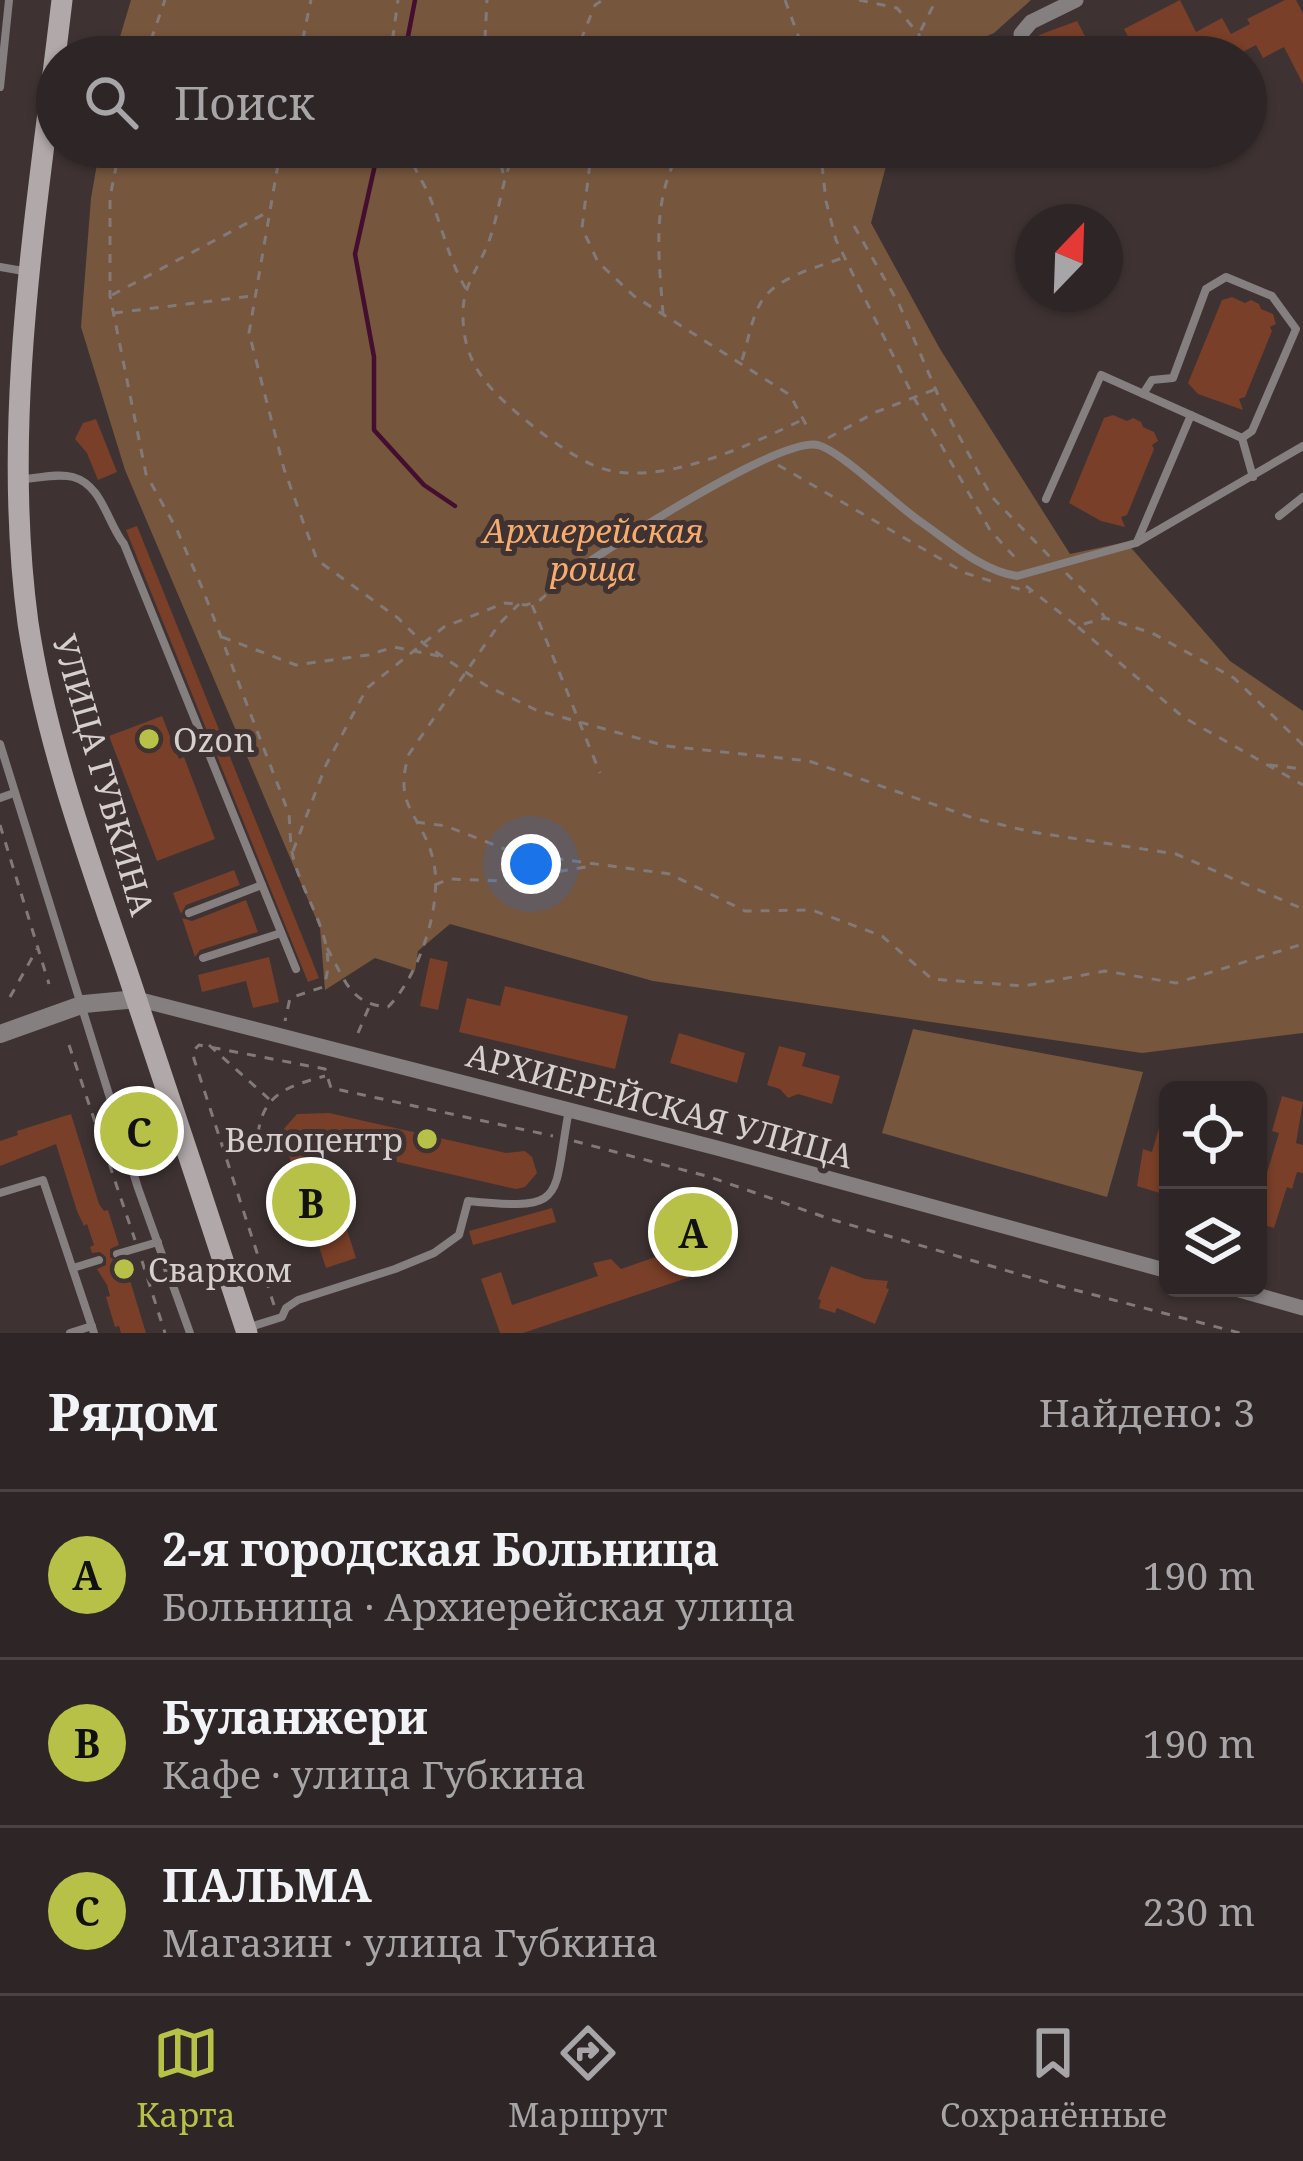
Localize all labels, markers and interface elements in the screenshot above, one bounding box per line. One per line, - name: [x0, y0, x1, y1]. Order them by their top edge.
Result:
- search box: [36, 36, 1267, 168]
- icon: search: [78, 69, 144, 135]
- text: Поиск: [174, 72, 315, 133]
- north arrow: [1015, 204, 1123, 312]
- park label: Архиерейская роща: [480, 508, 704, 591]
- street label: УЛИЦА ГУБКИНА: [42, 629, 166, 921]
- place label: Ozon: [173, 717, 255, 762]
- marker: Ozon: [136, 726, 162, 752]
- your location: [501, 834, 561, 894]
- street label: АРХИЕРЕЙСКАЯ УЛИЦА: [462, 1032, 859, 1179]
- map controls: [1159, 1081, 1267, 1297]
- button: locate: [1159, 1081, 1267, 1189]
- pin: C: [100, 1086, 178, 1176]
- place label: Велоцентр: [224, 1117, 403, 1162]
- marker: Велоцентр: [414, 1126, 440, 1152]
- pin: B: [272, 1157, 350, 1247]
- pin: A: [654, 1187, 732, 1277]
- button: layers: [1159, 1189, 1267, 1297]
- place label: Сварком: [148, 1247, 292, 1292]
- marker: Сварком: [111, 1256, 137, 1282]
- text: Рядом: [48, 1376, 218, 1446]
- text: Найдено: 3: [1039, 1385, 1255, 1438]
- text: 2-я городская Больница: [162, 1518, 720, 1579]
- text: A: [72, 1548, 102, 1601]
- text: 190 m: [1143, 1548, 1255, 1601]
- text: Больница · Архиерейская улица: [162, 1579, 796, 1632]
- text: Буланжери: [162, 1686, 428, 1747]
- text: B: [74, 1716, 100, 1769]
- text: 190 m: [1143, 1716, 1255, 1769]
- text: Кафе · улица Губкина: [162, 1747, 586, 1800]
- text: ПАЛЬМА: [162, 1854, 372, 1915]
- text: C: [74, 1884, 100, 1937]
- text: 230 m: [1143, 1884, 1255, 1937]
- text: Магазин · улица Губкина: [162, 1915, 659, 1968]
- tab: Карта: [136, 2020, 236, 2137]
- tab: Маршрут: [508, 2020, 668, 2137]
- tab: Сохранённые: [940, 2020, 1167, 2137]

